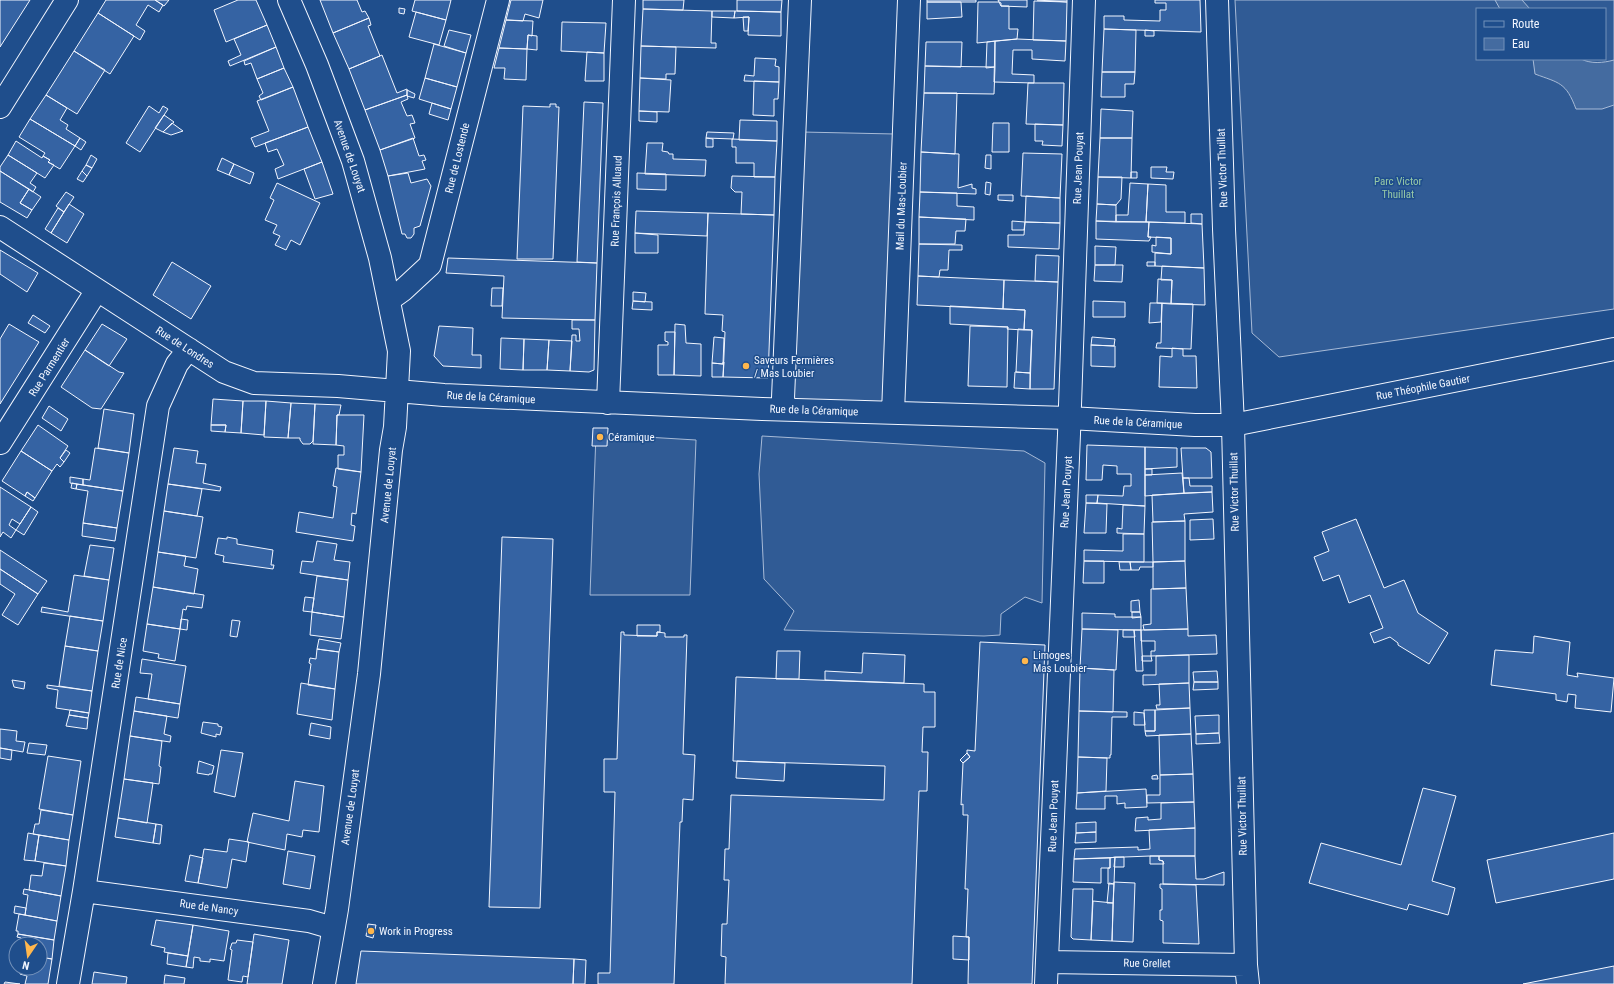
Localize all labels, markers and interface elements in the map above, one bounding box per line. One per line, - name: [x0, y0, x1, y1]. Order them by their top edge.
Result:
- legend: [1476, 8, 1606, 60]
- text: Route: [1512, 17, 1540, 31]
- text: Eau: [1512, 37, 1530, 51]
- street label: Avenue de Louyat: [331, 118, 368, 194]
- street label: Rue de Lostende: [442, 122, 473, 195]
- street label: Rue Victor Thuillat: [1215, 128, 1230, 208]
- street label: Rue Jean Pouyat: [1071, 132, 1086, 204]
- street label: Rue François Alluaud: [608, 155, 625, 247]
- street label: Mail du Mas-Loubier: [893, 161, 910, 250]
- park label: Parc Victor Thuillat: [1374, 175, 1423, 201]
- street label: Rue de Londres: [153, 324, 216, 371]
- street label: Rue Parmentier: [26, 335, 73, 399]
- place label: Saveurs Fermières / Mas Loubier: [754, 354, 834, 380]
- marker: Saveurs Fermières / Mas Loubier: [741, 361, 751, 371]
- street label: Rue Théophile Gautier: [1375, 372, 1472, 403]
- street label: Rue de la Céramique: [446, 389, 536, 406]
- street label: Rue de la Céramique: [769, 402, 859, 419]
- street label: Rue de la Céramique: [1093, 414, 1183, 431]
- place label: Céramique: [608, 431, 655, 444]
- marker: Céramique: [595, 432, 605, 442]
- street label: Avenue de Louyat: [378, 446, 399, 524]
- street label: Rue Victor Thuillat: [1227, 452, 1242, 532]
- street label: Rue Jean Pouyat: [1058, 456, 1075, 528]
- street label: Rue de Nice: [109, 637, 130, 690]
- place label: Limoges Mas Loubier: [1033, 649, 1087, 675]
- marker: Limoges Mas Loubier: [1020, 656, 1030, 666]
- street label: Avenue de Louyat: [339, 768, 362, 846]
- street label: Rue Victor Thuillat: [1235, 776, 1250, 856]
- street label: Rue Jean Pouyat: [1046, 780, 1061, 852]
- street label: Rue de Nancy: [179, 897, 239, 918]
- place label: Work in Progress: [379, 925, 453, 938]
- marker: Work in Progress: [366, 926, 376, 936]
- north arrow: [8, 936, 48, 976]
- street label: Rue Grellet: [1123, 957, 1171, 970]
- text: N: [21, 958, 31, 972]

